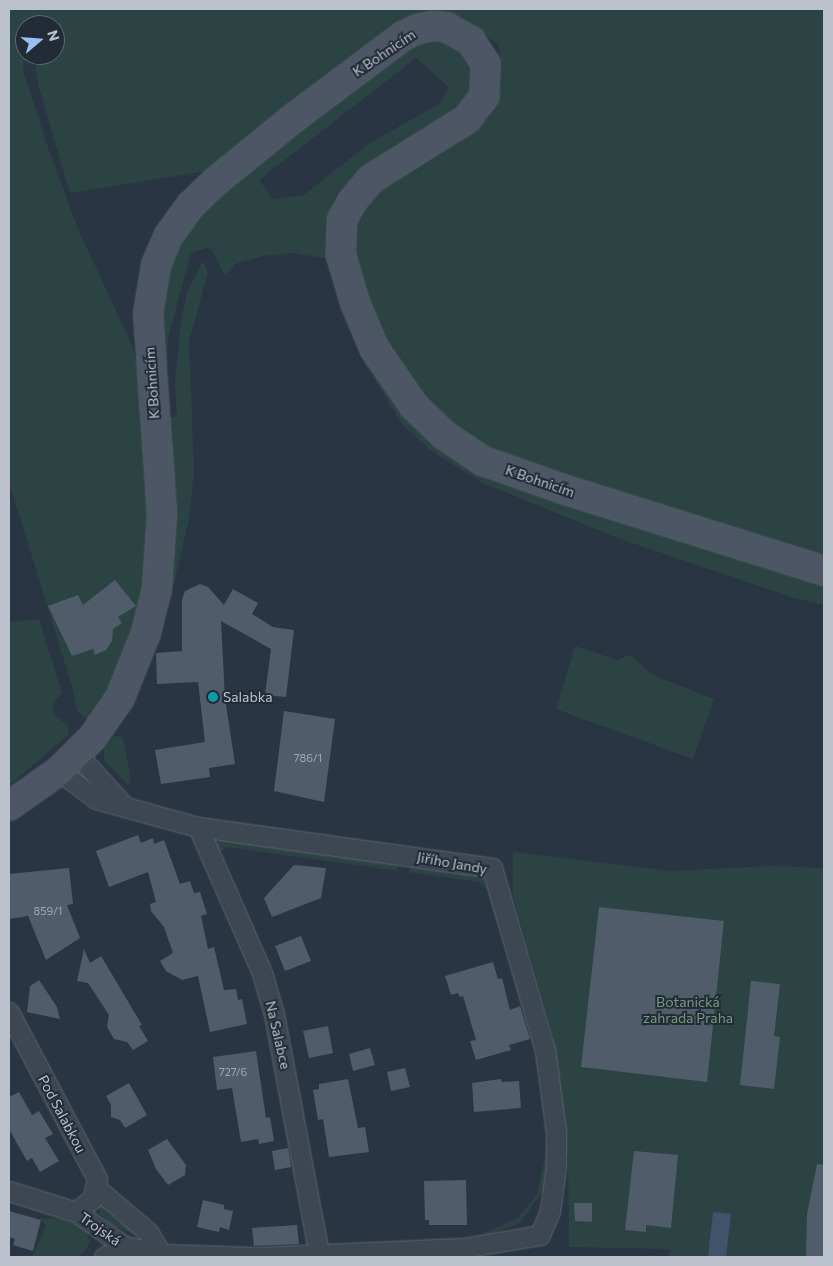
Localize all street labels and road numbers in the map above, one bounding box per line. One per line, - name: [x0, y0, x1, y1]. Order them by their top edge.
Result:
- street label: K Bohnicím: [350, 26, 418, 80]
- street label: K Bohnicím: [141, 347, 163, 419]
- street label: K Bohnicím: [503, 461, 577, 501]
- street label: Jiřího Jandy: [416, 849, 488, 877]
- street label: Na Salabce: [262, 999, 294, 1071]
- street label: Pod Salabkou: [34, 1072, 90, 1156]
- street label: Trojská: [76, 1209, 124, 1249]

